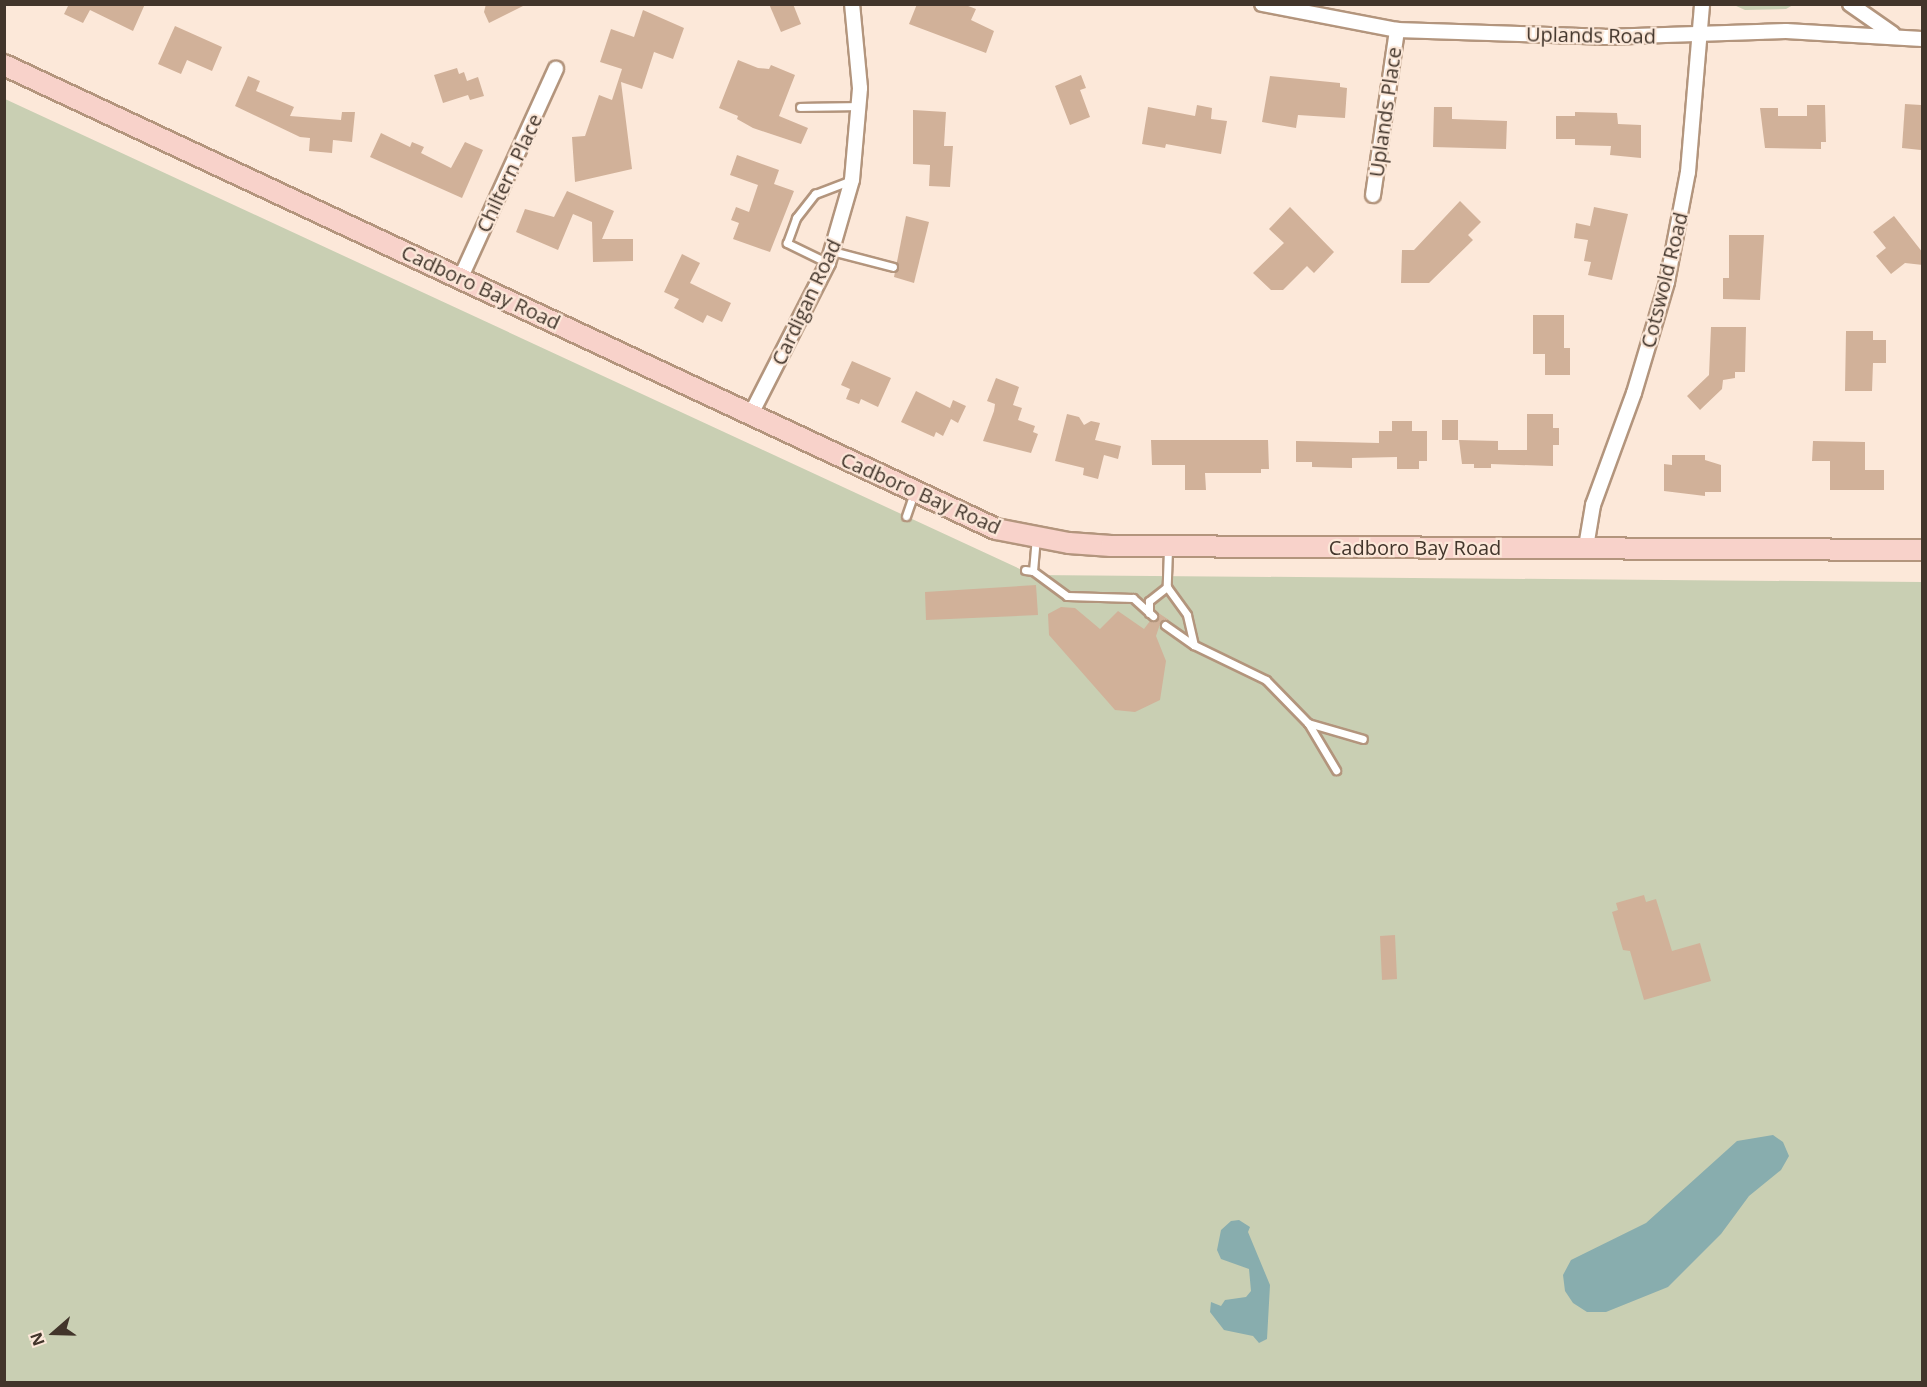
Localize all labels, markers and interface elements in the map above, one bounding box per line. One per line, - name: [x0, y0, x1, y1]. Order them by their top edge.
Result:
- street label: Uplands Road: [1526, 22, 1656, 48]
- street label: Uplands Place: [1364, 45, 1406, 179]
- street label: Chiltern Place: [471, 110, 547, 236]
- street label: Cotswold Road: [1636, 210, 1692, 350]
- street label: Cardigan Road: [766, 235, 846, 369]
- street label: Cadboro Bay Road: [398, 240, 564, 334]
- street label: Cadboro Bay Road: [837, 447, 1005, 539]
- street label: Cadboro Bay Road: [1329, 535, 1501, 559]
- north arrow: [24, 1303, 84, 1363]
- text: N: [25, 1329, 50, 1349]

